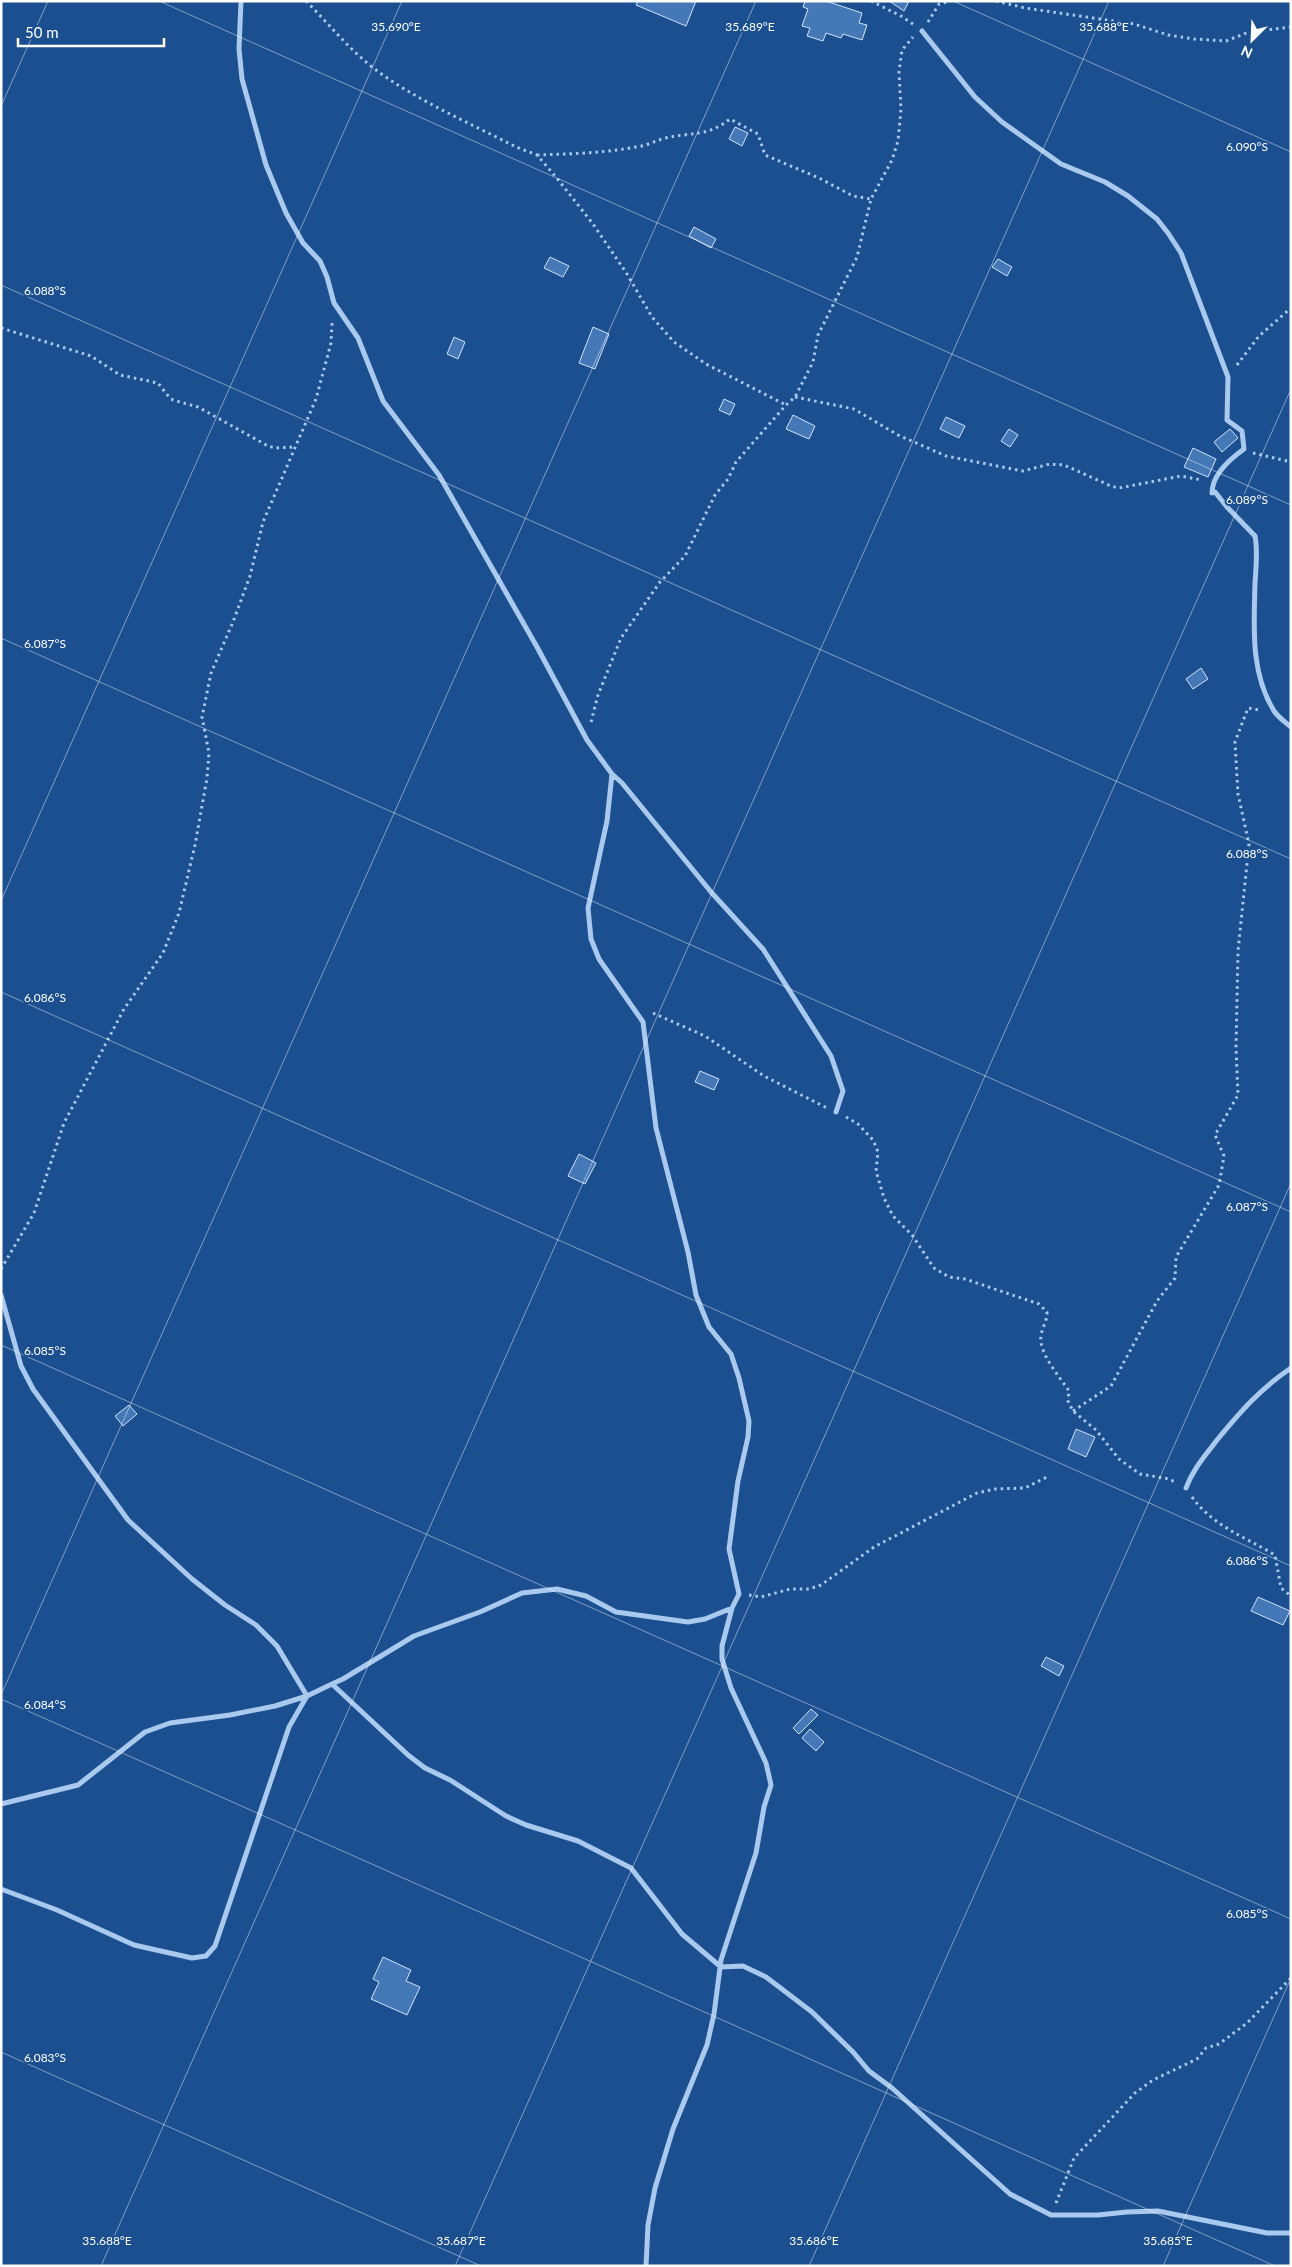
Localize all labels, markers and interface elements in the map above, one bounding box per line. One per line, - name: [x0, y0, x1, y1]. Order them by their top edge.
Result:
- scale bar: [18, 15, 164, 47]
- north arrow: [1227, 15, 1277, 65]
- text: 35.690°E: [371, 19, 421, 34]
- text: 35.689°E: [725, 19, 775, 34]
- text: 35.688°E: [1079, 19, 1129, 34]
- text: 50 m: [25, 23, 59, 41]
- text: N: [1238, 42, 1255, 62]
- text: 6.090°S: [1226, 139, 1268, 154]
- text: 6.088°S: [24, 283, 66, 298]
- text: 6.089°S: [1226, 492, 1268, 507]
- text: 6.087°S: [24, 636, 66, 651]
- text: 6.088°S: [1226, 846, 1268, 861]
- text: 6.086°S: [24, 990, 66, 1005]
- text: 6.087°S: [1226, 1199, 1268, 1214]
- text: 6.085°S: [24, 1343, 66, 1358]
- text: 6.086°S: [1226, 1553, 1268, 1568]
- text: 6.084°S: [24, 1697, 66, 1712]
- text: 6.085°S: [1226, 1906, 1268, 1921]
- text: 6.083°S: [24, 2050, 66, 2065]
- text: 35.688°E: [82, 2233, 132, 2248]
- text: 35.687°E: [436, 2233, 486, 2248]
- text: 35.686°E: [789, 2233, 839, 2248]
- text: 35.685°E: [1143, 2233, 1193, 2248]

